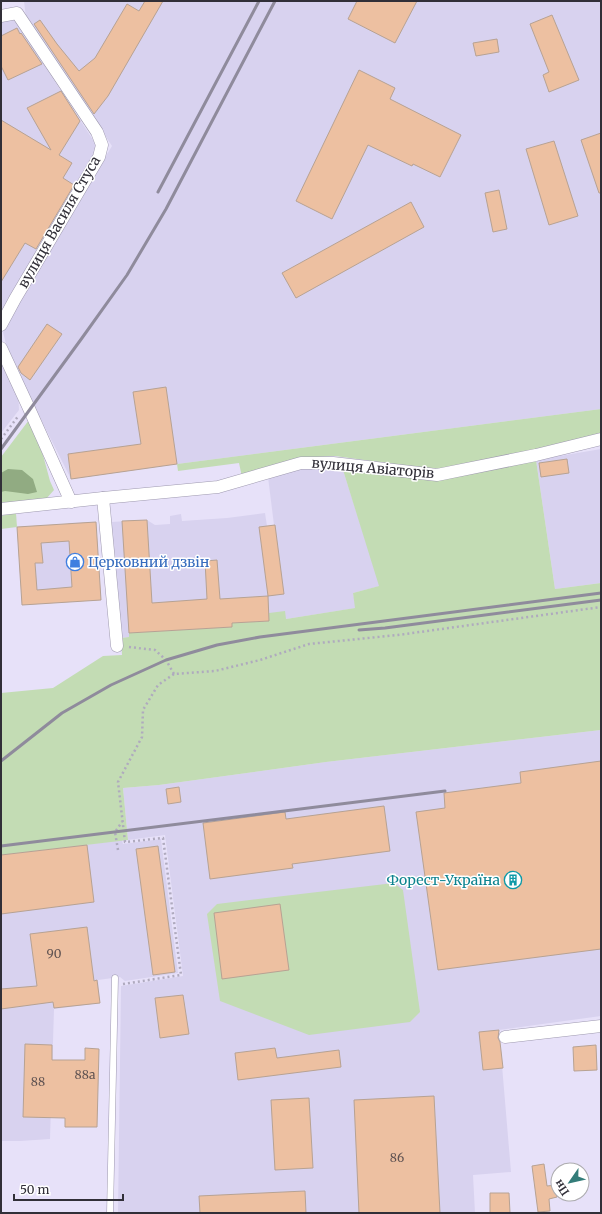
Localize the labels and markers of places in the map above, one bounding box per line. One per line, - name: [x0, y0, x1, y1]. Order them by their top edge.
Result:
- shop icon: Церковний дзвін: [65, 552, 85, 572]
- place label: Церковний дзвін: [88, 553, 210, 571]
- building icon: Форест-Україна: [503, 870, 523, 890]
- place label: Форест-Україна: [387, 871, 500, 889]

